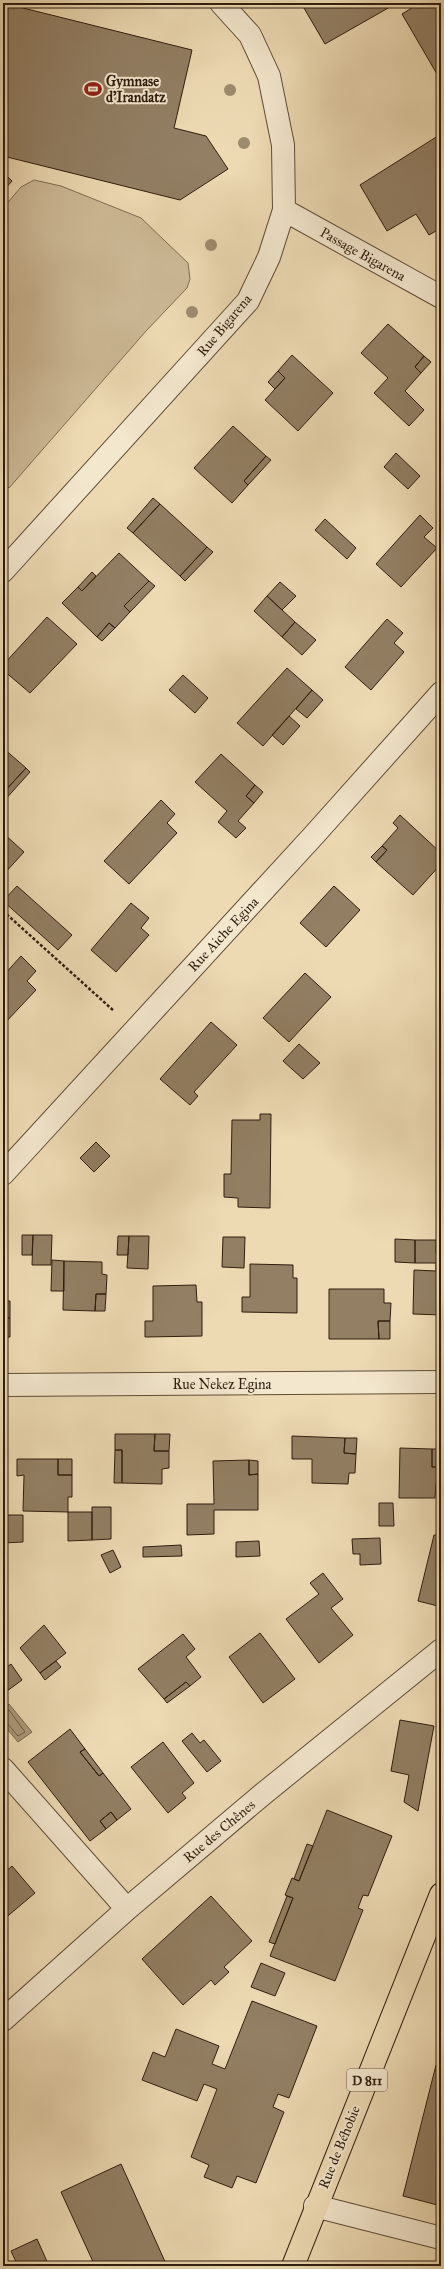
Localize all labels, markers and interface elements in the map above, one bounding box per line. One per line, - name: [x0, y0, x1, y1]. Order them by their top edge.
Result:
- place label: Gymnase d'Irandatz: [106, 73, 166, 106]
- sports icon: Gymnase d'Irandatz: [83, 79, 103, 99]
- street label: Passage Bigarena: [317, 224, 409, 285]
- street label: Rue Bigarena: [193, 291, 255, 360]
- street label: Rue Aiche Egina: [185, 894, 262, 975]
- street label: Rue Nekez Egina: [172, 1376, 272, 1393]
- street label: Rue des Chênes: [180, 1796, 259, 1866]
- road number: D 811: [347, 2069, 387, 2091]
- street label: Rue de Béhobie: [315, 2103, 364, 2191]

